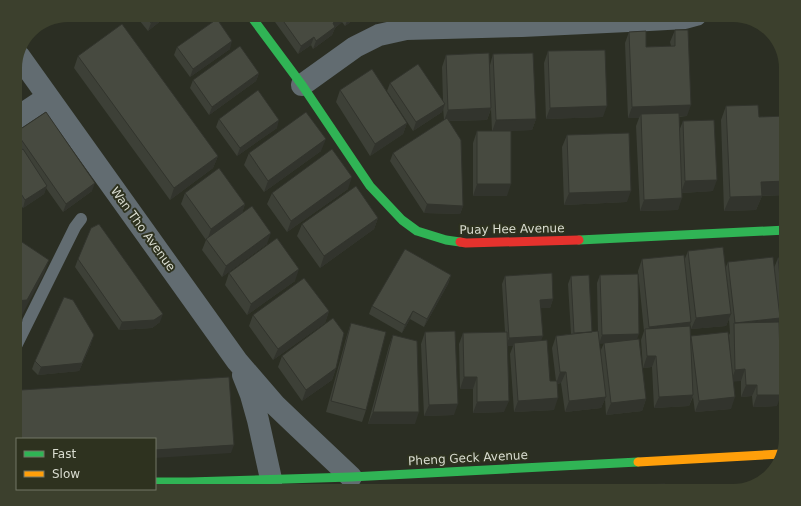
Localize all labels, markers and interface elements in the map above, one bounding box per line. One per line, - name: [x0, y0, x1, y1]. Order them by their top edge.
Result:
- street label: Wan Tho Avenue: [108, 184, 178, 274]
- street label: Puay Hee Avenue: [459, 221, 565, 237]
- legend: [16, 438, 156, 490]
- text: Fast: [52, 447, 76, 461]
- street label: Pheng Geck Avenue: [408, 448, 528, 468]
- text: Slow: [52, 467, 80, 481]

